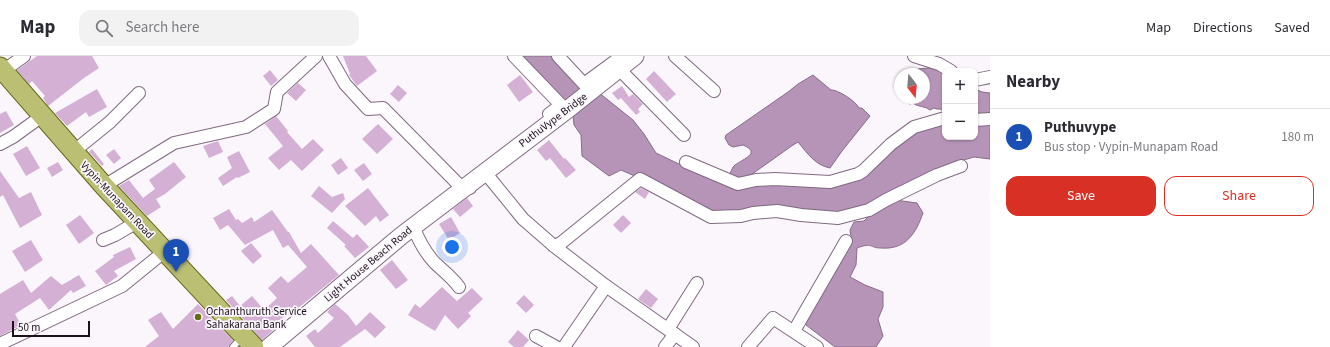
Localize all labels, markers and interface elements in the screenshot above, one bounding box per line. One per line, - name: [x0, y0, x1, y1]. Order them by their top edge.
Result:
- search box: [79, 10, 359, 46]
- text: Map: [20, 14, 55, 41]
- icon: search: [93, 17, 115, 39]
- text: Search here: [125, 17, 199, 38]
- text: Map: [1146, 18, 1171, 38]
- text: Directions: [1193, 18, 1252, 38]
- text: Saved: [1274, 18, 1310, 38]
- north arrow: [894, 68, 930, 104]
- map controls: [942, 68, 978, 140]
- button: +: [942, 68, 978, 104]
- text: Nearby: [1006, 70, 1060, 94]
- street label: PuthuVype Bridge: [516, 89, 591, 151]
- button: −: [942, 104, 978, 140]
- text: Puthuvype: [1044, 117, 1116, 138]
- text: 1: [1016, 128, 1022, 146]
- text: 180 m: [1281, 128, 1314, 146]
- text: Bus stop · Vypin-Munapam Road: [1044, 138, 1218, 156]
- street label: Vypin-Munapam Road: [77, 158, 157, 242]
- button: Save: [1006, 176, 1156, 216]
- button: Share: [1164, 176, 1314, 216]
- street label: Light House Beach Road: [321, 223, 415, 305]
- your location: [442, 237, 462, 257]
- pin: 1: [163, 239, 189, 272]
- place label: Ochanthuruth Service Sahakarana Bank: [206, 304, 307, 332]
- marker: Ochanthuruth Service Sahakarana Bank: [193, 312, 203, 322]
- scale bar: [12, 319, 90, 338]
- text: 50 m: [18, 320, 40, 335]

